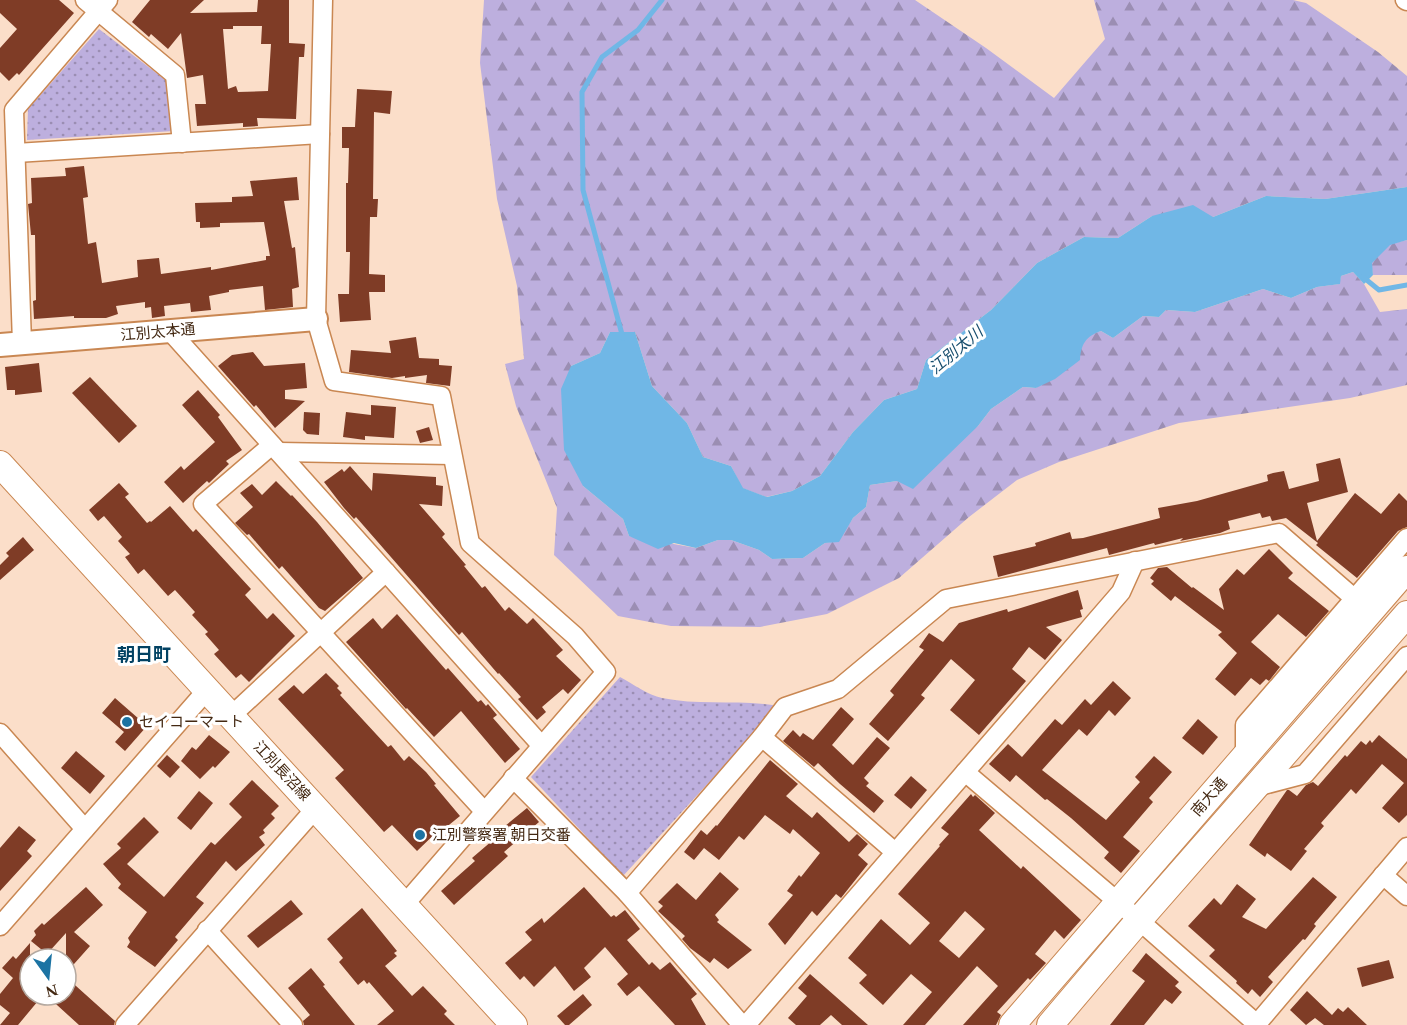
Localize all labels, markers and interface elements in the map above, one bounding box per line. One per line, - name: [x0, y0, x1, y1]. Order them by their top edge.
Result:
- street label: 江別太本通: [120, 321, 196, 343]
- water label: 江別太川: [926, 322, 988, 377]
- district label: 朝日町: [117, 645, 171, 665]
- place label: セイコーマート: [139, 714, 244, 730]
- marker: セイコーマート: [120, 715, 134, 729]
- street label: 江別長沼線: [251, 738, 313, 804]
- street label: 南大通: [1188, 775, 1230, 819]
- place label: 江別警察署 朝日交番: [432, 827, 571, 843]
- marker: 江別警察署 朝日交番: [413, 828, 427, 842]
- north arrow: [18, 947, 78, 1007]
- text: N: [44, 981, 60, 1001]

